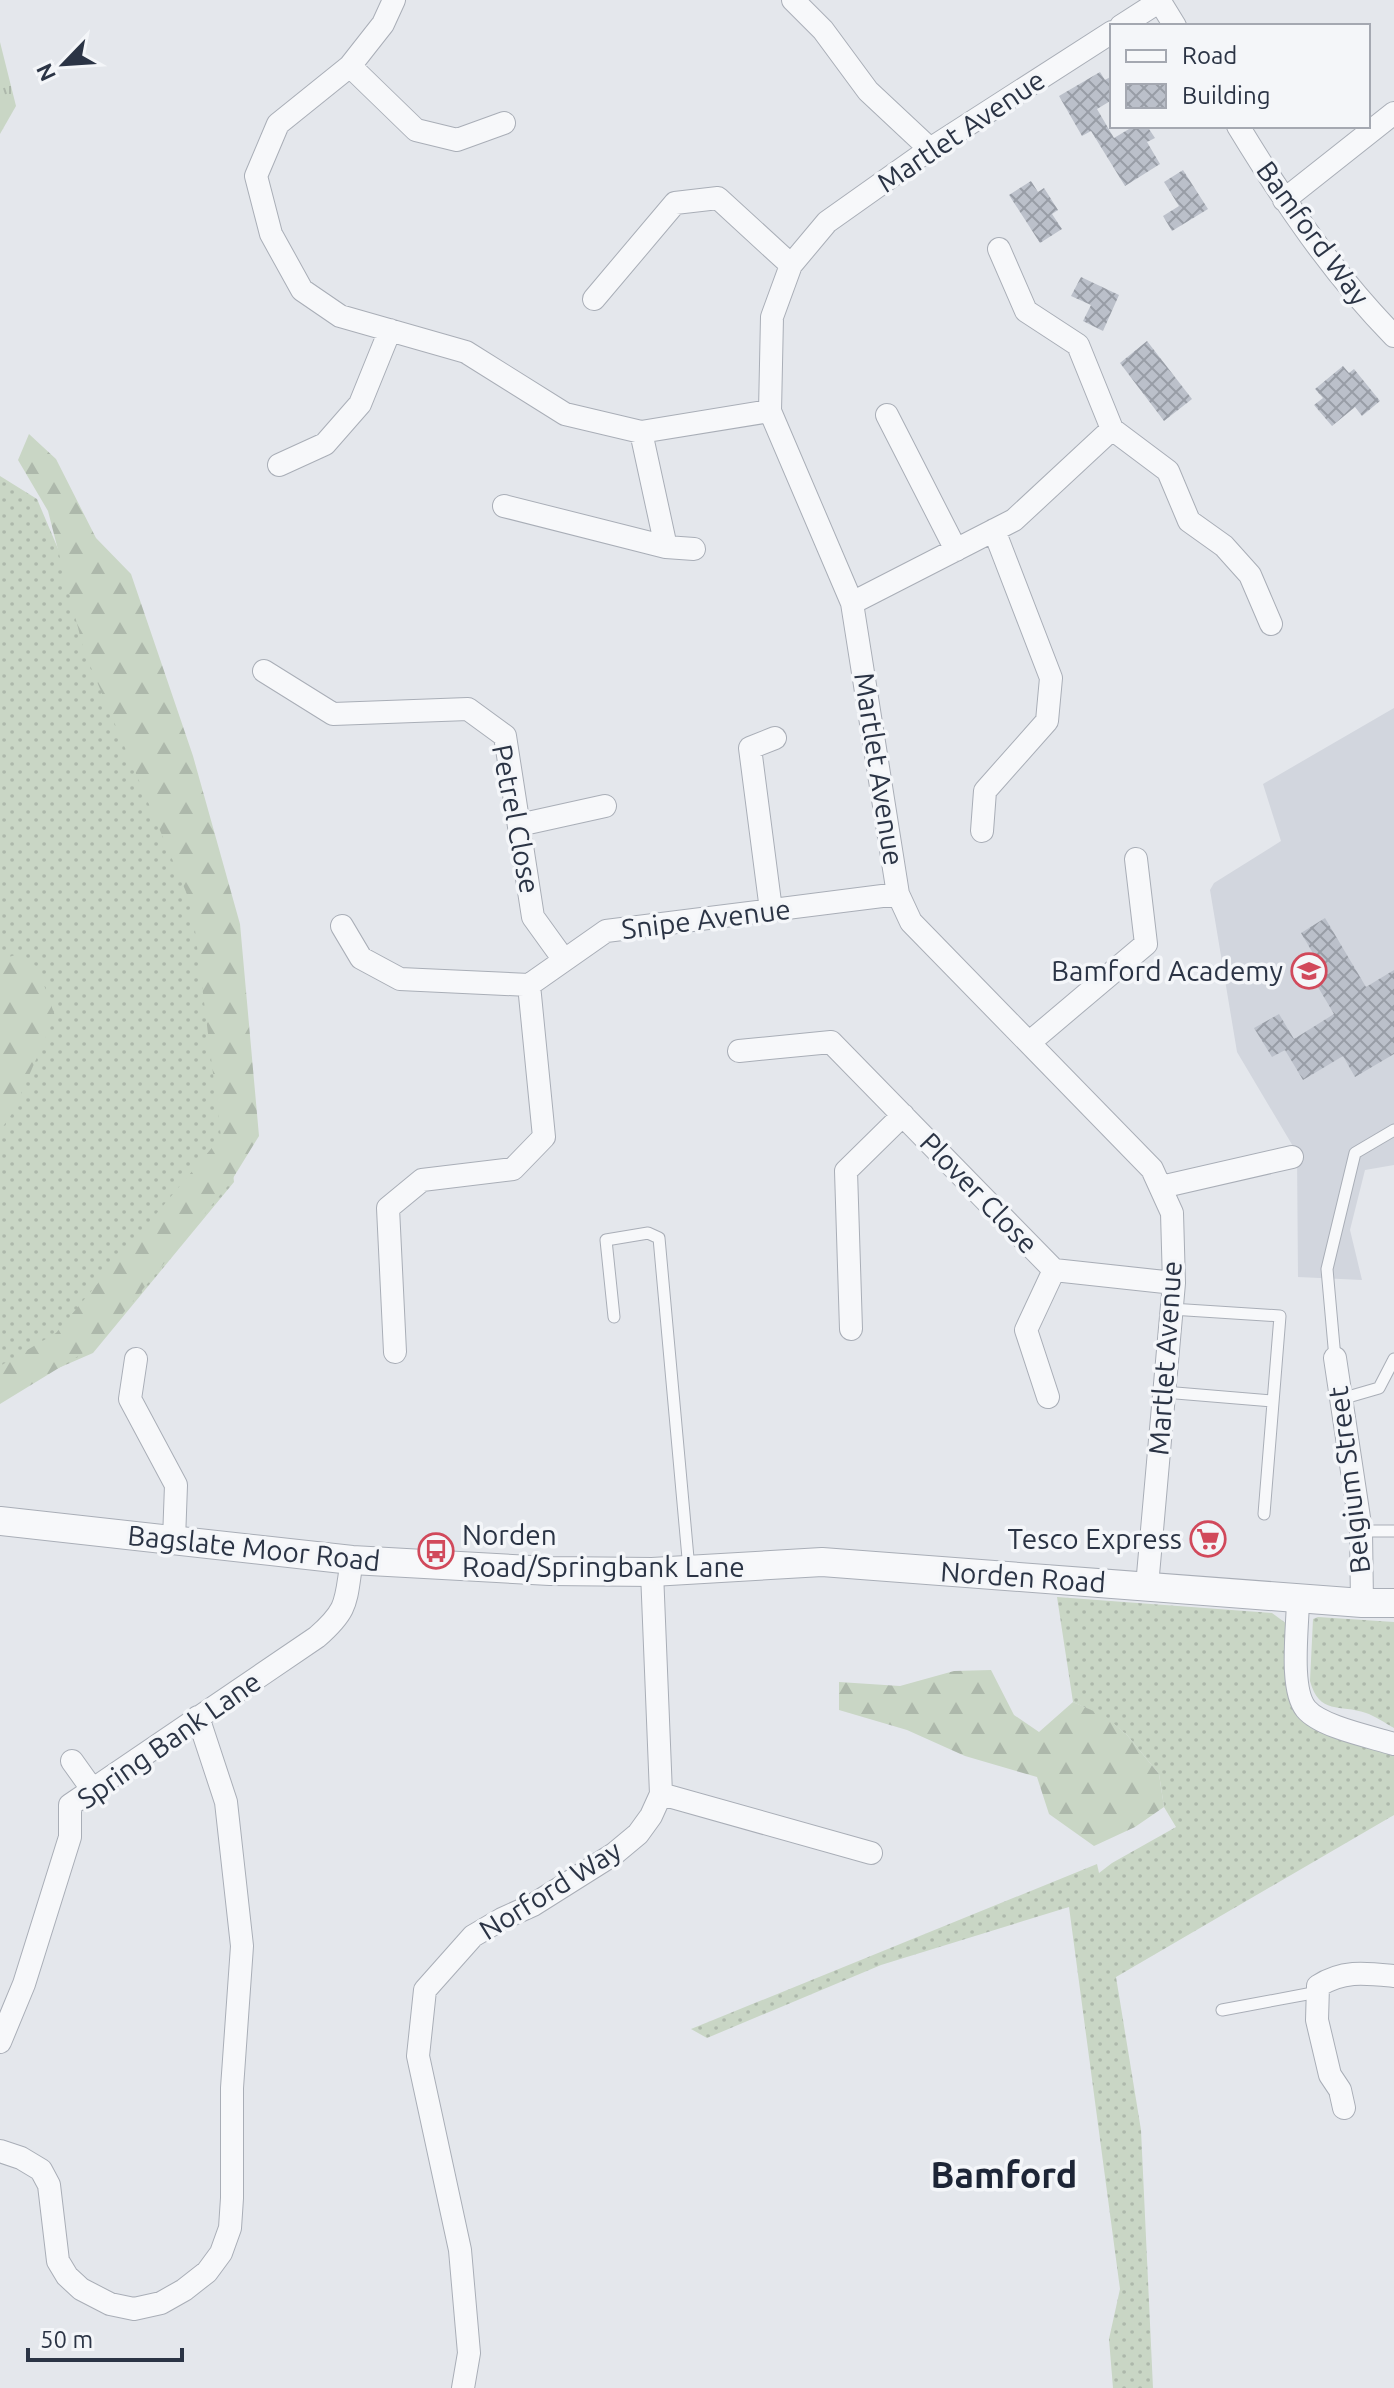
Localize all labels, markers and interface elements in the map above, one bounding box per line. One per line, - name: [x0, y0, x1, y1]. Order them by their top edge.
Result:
- north arrow: [24, 24, 104, 104]
- legend: [1110, 24, 1370, 128]
- text: Road: [1182, 42, 1237, 69]
- text: N: [31, 60, 60, 85]
- street label: Martlet Avenue: [871, 63, 1050, 198]
- text: Building: [1182, 82, 1270, 109]
- street label: Bamford Way: [1251, 155, 1376, 311]
- street label: Martlet Avenue: [849, 670, 910, 868]
- street label: Petrel Close: [487, 742, 546, 896]
- street label: Snipe Avenue: [620, 893, 792, 944]
- school or university icon: Bamford Academy: [1290, 952, 1328, 990]
- place label: Bamford Academy: [1051, 955, 1283, 986]
- street label: Plover Close: [914, 1126, 1044, 1259]
- street label: Martlet Avenue: [1142, 1260, 1187, 1456]
- street label: Belgium Street: [1322, 1385, 1375, 1575]
- street label: Bagslate Moor Road: [126, 1519, 382, 1576]
- place label: Norden Road/Springbank Lane: [462, 1519, 745, 1582]
- supermarket icon: Tesco Express: [1189, 1520, 1227, 1558]
- place label: Tesco Express: [1008, 1523, 1182, 1554]
- bus stop icon: Norden Road/Springbank Lane: [417, 1532, 455, 1570]
- street label: Norden Road: [939, 1555, 1107, 1598]
- street label: Spring Bank Lane: [71, 1665, 266, 1814]
- street label: Norford Way: [473, 1834, 626, 1945]
- district label: Bamford: [931, 2154, 1077, 2195]
- scale bar: [28, 2312, 182, 2362]
- text: 50 m: [40, 2326, 93, 2353]

